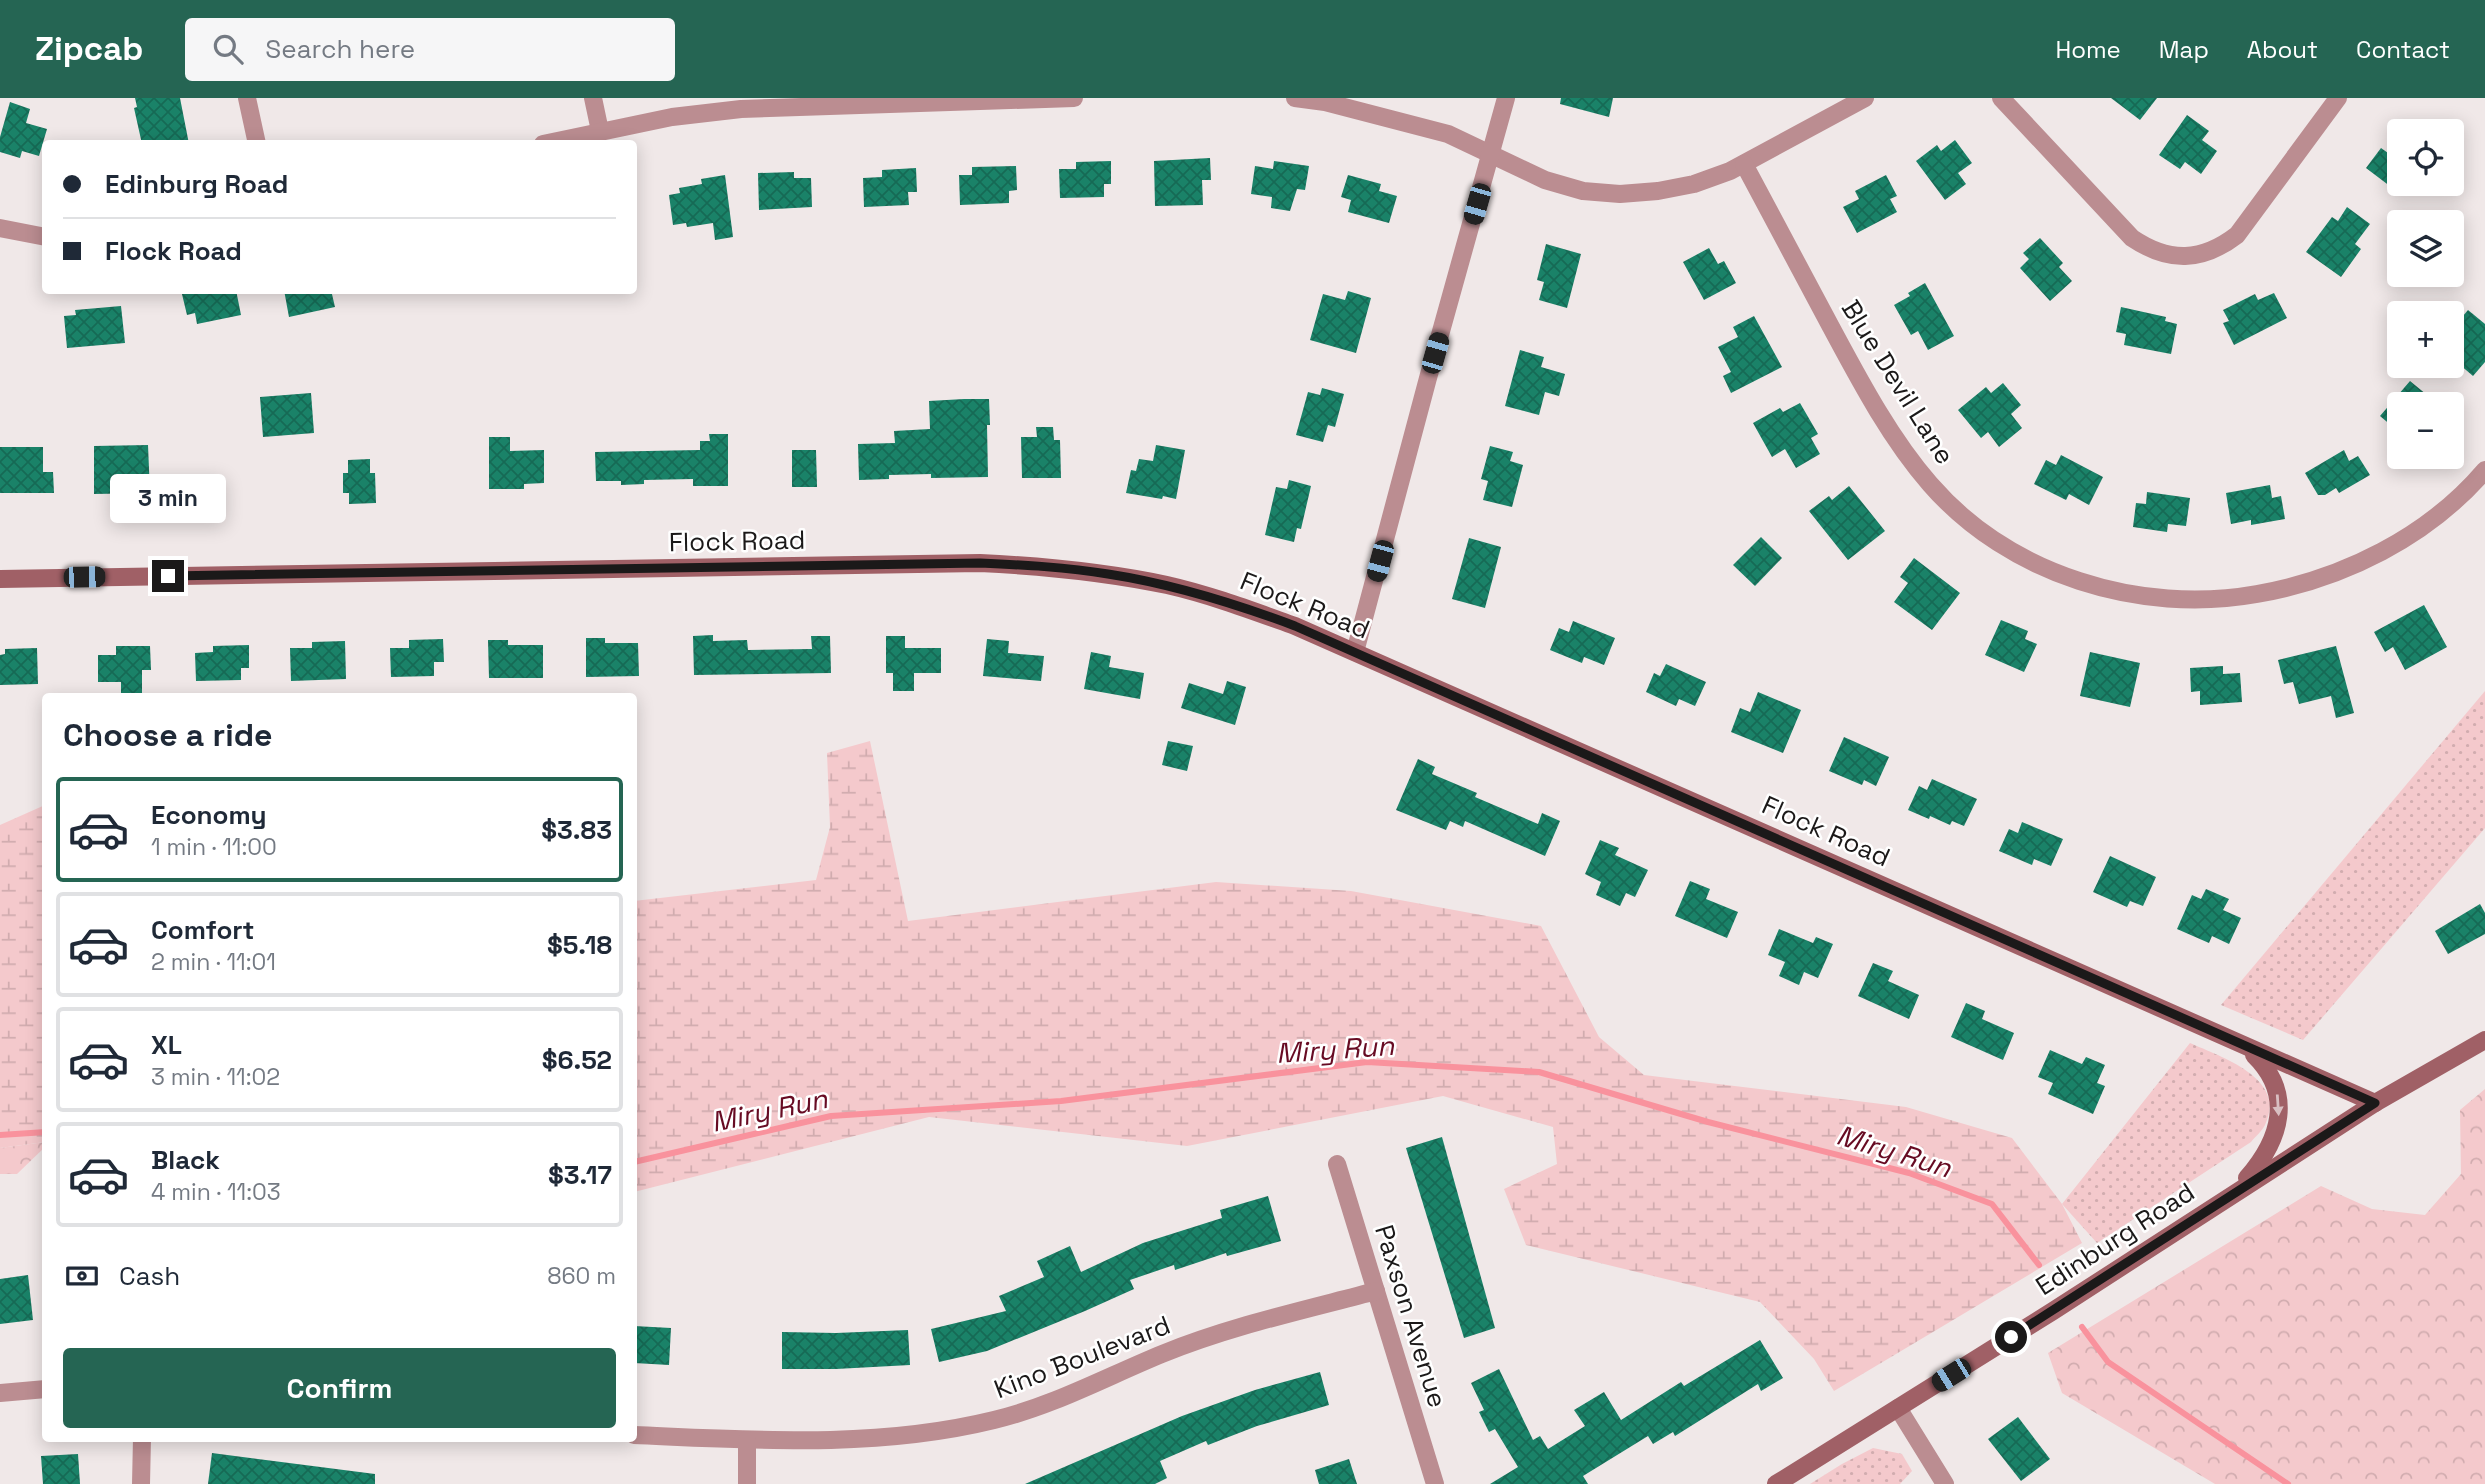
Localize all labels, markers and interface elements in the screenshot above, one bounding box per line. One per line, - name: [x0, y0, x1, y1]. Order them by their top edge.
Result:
- search box: [185, 18, 675, 81]
- text: Zipcab: [35, 28, 143, 70]
- icon: search: [209, 30, 247, 68]
- text: Search here: [265, 32, 415, 66]
- text: Home: [2055, 34, 2121, 65]
- text: Map: [2159, 34, 2209, 65]
- text: About: [2247, 34, 2318, 65]
- text: Contact: [2356, 34, 2450, 65]
- map controls: [2387, 119, 2464, 469]
- button: locate: [2387, 119, 2464, 196]
- text: Edinburg Road: [105, 167, 288, 201]
- car: [1462, 181, 1493, 227]
- button: layers: [2387, 210, 2464, 287]
- text: Flock Road: [105, 234, 242, 268]
- street label: Blue Devil Lane: [1834, 293, 1962, 471]
- button: +: [2387, 301, 2464, 378]
- car: [1420, 330, 1451, 376]
- button: −: [2387, 392, 2464, 469]
- callout: 3 min: [110, 475, 226, 524]
- text: 3 min: [138, 483, 198, 513]
- street label: Flock Road: [668, 523, 806, 559]
- car: [1365, 538, 1396, 584]
- route end: [152, 560, 184, 592]
- street label: Flock Road: [1235, 564, 1375, 646]
- car: [63, 566, 106, 588]
- text: Choose a ride: [63, 715, 273, 755]
- street label: Flock Road: [1757, 788, 1895, 874]
- icon: car: [67, 798, 130, 861]
- text: Economy: [151, 798, 267, 832]
- text: $3.83: [541, 813, 612, 847]
- text: 1 min · 11:00: [151, 832, 277, 862]
- icon: car: [67, 913, 130, 976]
- text: Comfort: [151, 913, 254, 947]
- text: $5.18: [547, 928, 612, 962]
- text: 2 min · 11:01: [151, 947, 276, 977]
- water label: Miry Run: [1275, 1027, 1396, 1071]
- icon: car: [67, 1028, 130, 1091]
- text: XL: [151, 1028, 182, 1062]
- text: $6.52: [542, 1043, 612, 1077]
- text: 3 min · 11:02: [151, 1062, 280, 1092]
- water label: Miry Run: [708, 1080, 831, 1140]
- one-way arrow: [2272, 1094, 2283, 1116]
- water label: Miry Run: [1832, 1117, 1956, 1186]
- icon: car: [67, 1143, 130, 1206]
- text: Black: [151, 1143, 220, 1177]
- text: $3.17: [548, 1158, 612, 1192]
- street label: Edinburg Road: [2029, 1175, 2201, 1303]
- text: 4 min · 11:03: [151, 1177, 281, 1207]
- street label: Paxson Avenue: [1367, 1221, 1455, 1411]
- icon: cash: [63, 1257, 101, 1295]
- text: Cash: [119, 1259, 180, 1293]
- text: 860 m: [547, 1261, 616, 1291]
- street label: Kino Boulevard: [989, 1308, 1175, 1406]
- route start: [1995, 1321, 2027, 1353]
- button: Confirm: [63, 1348, 616, 1428]
- car: [1928, 1355, 1975, 1395]

